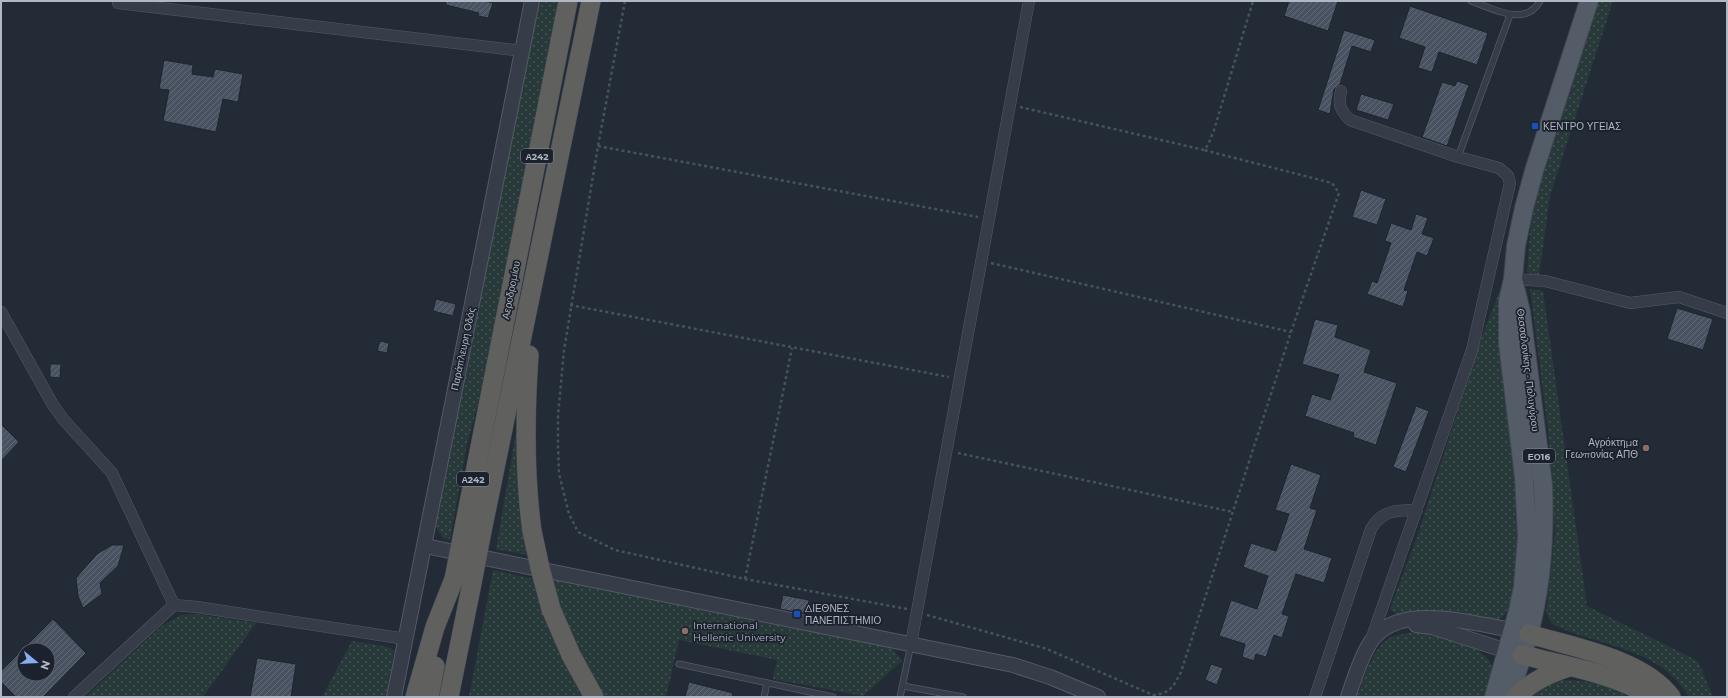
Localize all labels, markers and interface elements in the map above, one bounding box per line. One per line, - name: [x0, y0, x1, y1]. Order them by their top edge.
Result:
- place label: ΚΕΝΤΡΟ ΥΓΕΙΑΣ: [1543, 120, 1621, 133]
- marker: ΚΕΝΤΡΟ ΥΓΕΙΑΣ: [1530, 121, 1540, 131]
- road number: Α242: [521, 149, 553, 163]
- street label: Αεροδρομίου: [499, 260, 523, 320]
- street label: Παράπλευρη Οδός: [448, 306, 478, 392]
- street label: Θεσσαλονίκης - Πολυγύρου: [1514, 308, 1542, 432]
- place label: Αγρόκτημα Γεωπονίας ΑΠΘ: [1565, 436, 1638, 461]
- marker: Αγρόκτημα Γεωπονίας ΑΠΘ: [1641, 443, 1651, 453]
- road number: ΕΟ16: [1523, 449, 1555, 463]
- road number: Α242: [457, 472, 489, 486]
- place label: ΔΙΕΘΝΕΣ ΠΑΝΕΠΙΣΤΗΜΙΟ: [805, 602, 881, 627]
- marker: ΔΙΕΘΝΕΣ ΠΑΝΕΠΙΣΤΗΜΙΟ: [792, 609, 802, 619]
- place label: International Hellenic University: [693, 619, 786, 644]
- marker: International Hellenic University: [680, 626, 690, 636]
- north arrow: [16, 642, 56, 682]
- text: N: [37, 659, 54, 671]

